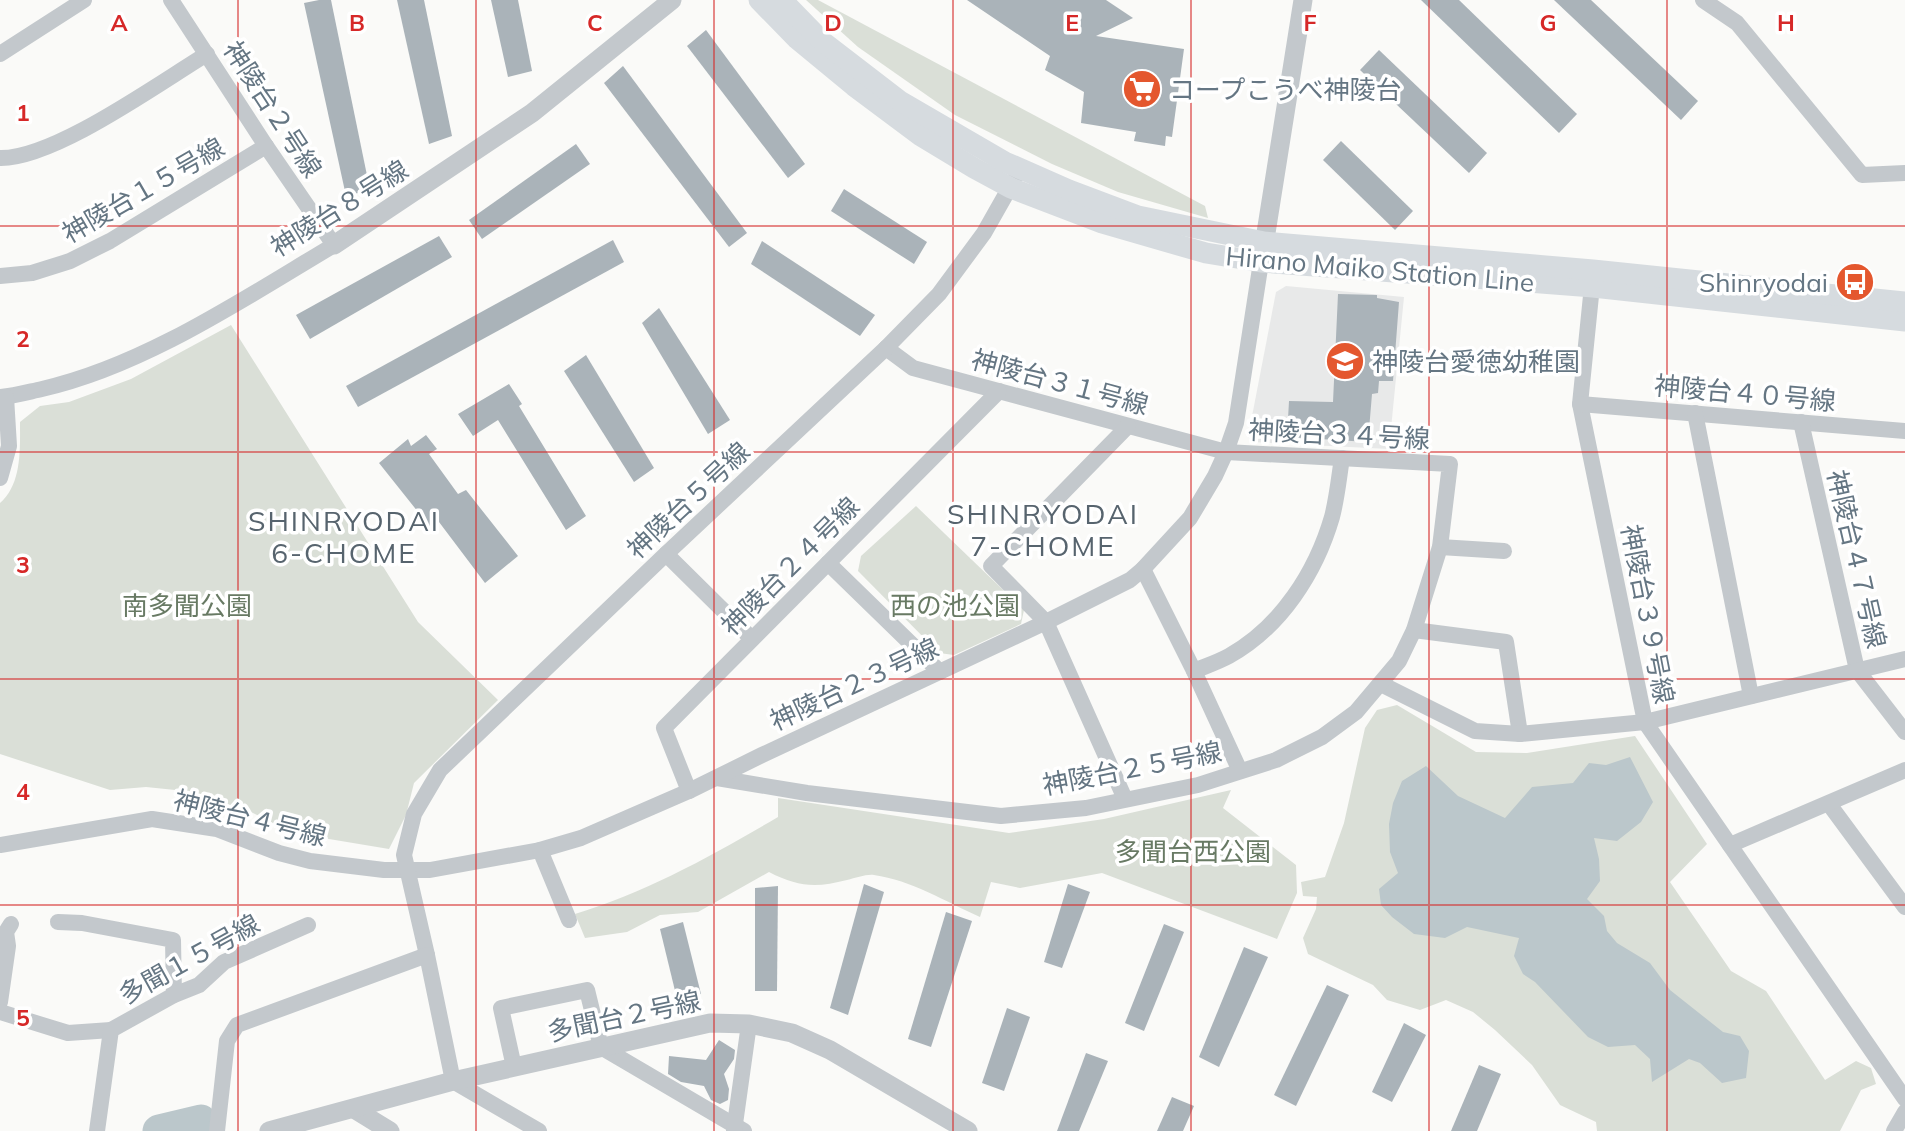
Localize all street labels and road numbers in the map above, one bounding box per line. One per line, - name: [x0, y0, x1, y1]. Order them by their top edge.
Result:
- street label: 神陵台２号線: [217, 35, 329, 183]
- street label: 神陵台１５号線: [56, 130, 230, 250]
- street label: 神陵台８号線: [264, 153, 414, 263]
- street label: Hirano Maiko Station Line: [1224, 239, 1536, 299]
- street label: 神陵台３１号線: [968, 343, 1152, 421]
- street label: 神陵台４０号線: [1653, 369, 1837, 417]
- street label: 神陵台３４号線: [1247, 413, 1431, 455]
- street label: 神陵台５号線: [620, 435, 756, 565]
- street label: 神陵台４７号線: [1820, 467, 1894, 651]
- street label: 神陵台２４号線: [714, 490, 866, 642]
- street label: 神陵台３９号線: [1614, 522, 1682, 706]
- street label: 神陵台２３号線: [765, 631, 943, 737]
- street label: 神陵台２５号線: [1040, 734, 1224, 802]
- street label: 神陵台４号線: [170, 783, 330, 853]
- street label: 多聞１５号線: [113, 907, 265, 1011]
- street label: 多聞台２号線: [544, 984, 704, 1048]

